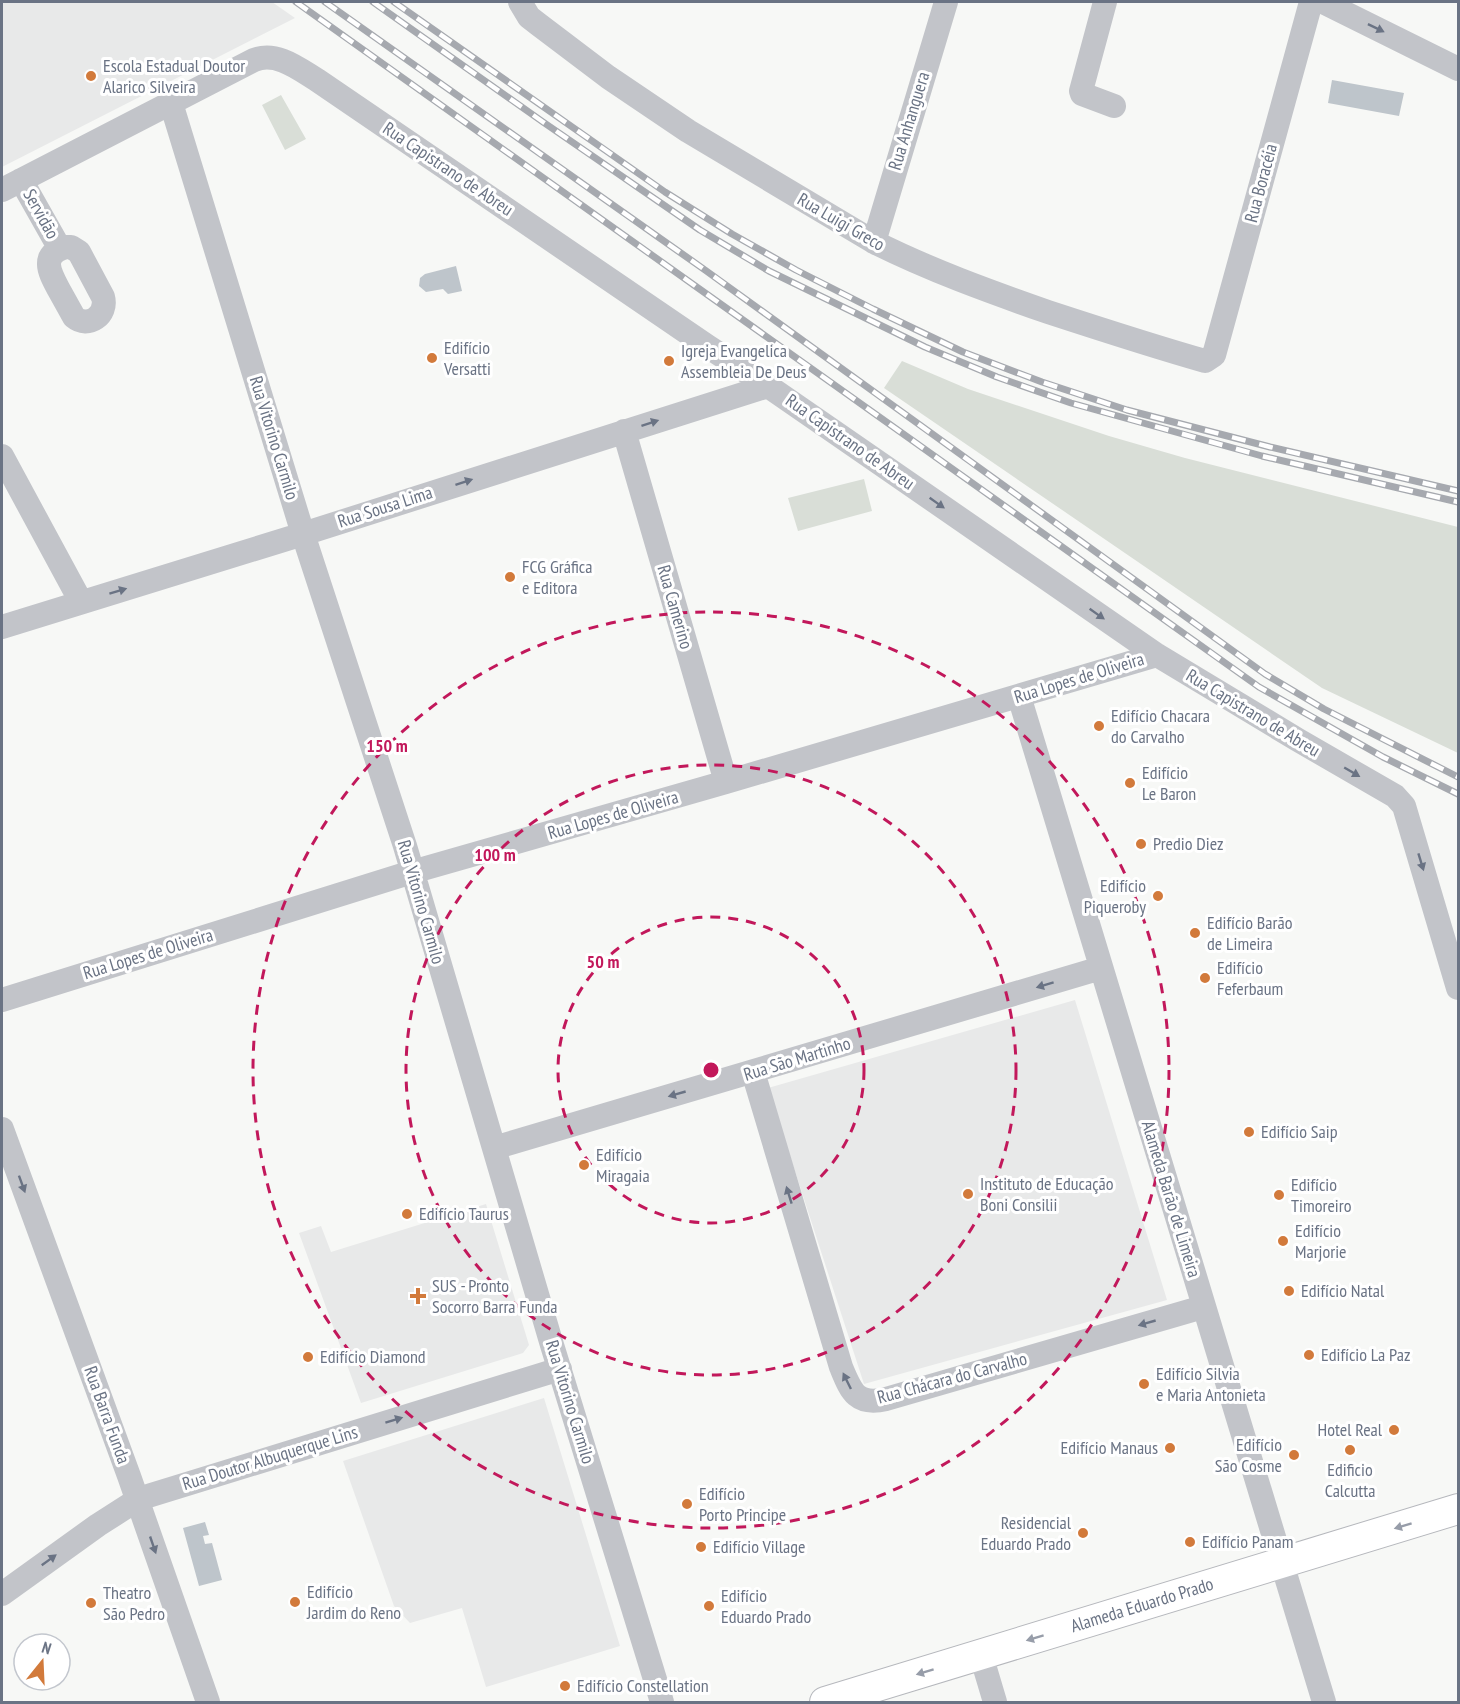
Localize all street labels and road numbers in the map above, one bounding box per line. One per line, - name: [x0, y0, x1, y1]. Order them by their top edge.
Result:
- street label: Rua Anhanguera: [883, 69, 934, 173]
- street label: Rua Capistrano de Abreu: [379, 117, 518, 221]
- street label: Rua Boracéia: [1239, 141, 1282, 225]
- street label: Servidão: [18, 185, 65, 243]
- street label: Rua Luigi Greco: [794, 187, 889, 256]
- street label: Rua Vitorino Carmilo: [245, 373, 304, 503]
- street label: Rua Capistrano de Abreu: [781, 389, 919, 495]
- street label: Rua Sousa Lima: [335, 480, 435, 533]
- street label: Rua Camerino: [653, 562, 698, 652]
- street label: Rua Lopes de Oliveira: [1011, 647, 1147, 708]
- street label: Rua Capistrano de Abreu: [1182, 664, 1324, 762]
- street label: Rua Lopes de Oliveira: [545, 785, 681, 844]
- street label: Rua Vitorino Carmilo: [393, 837, 450, 967]
- street label: Rua Lopes de Oliveira: [80, 923, 216, 984]
- street label: Rua São Martinho: [741, 1031, 853, 1086]
- street label: Alameda Barão de Limeira: [1137, 1118, 1206, 1280]
- street label: Rua Vitorino Carmilo: [541, 1337, 600, 1467]
- street label: Rua Chácara do Carvalho: [875, 1346, 1029, 1409]
- street label: Rua Barra Funda: [79, 1363, 136, 1467]
- street label: Rua Doutor Albuquerque Lins: [180, 1420, 360, 1495]
- street label: Alameda Eduardo Prado: [1068, 1572, 1216, 1637]

